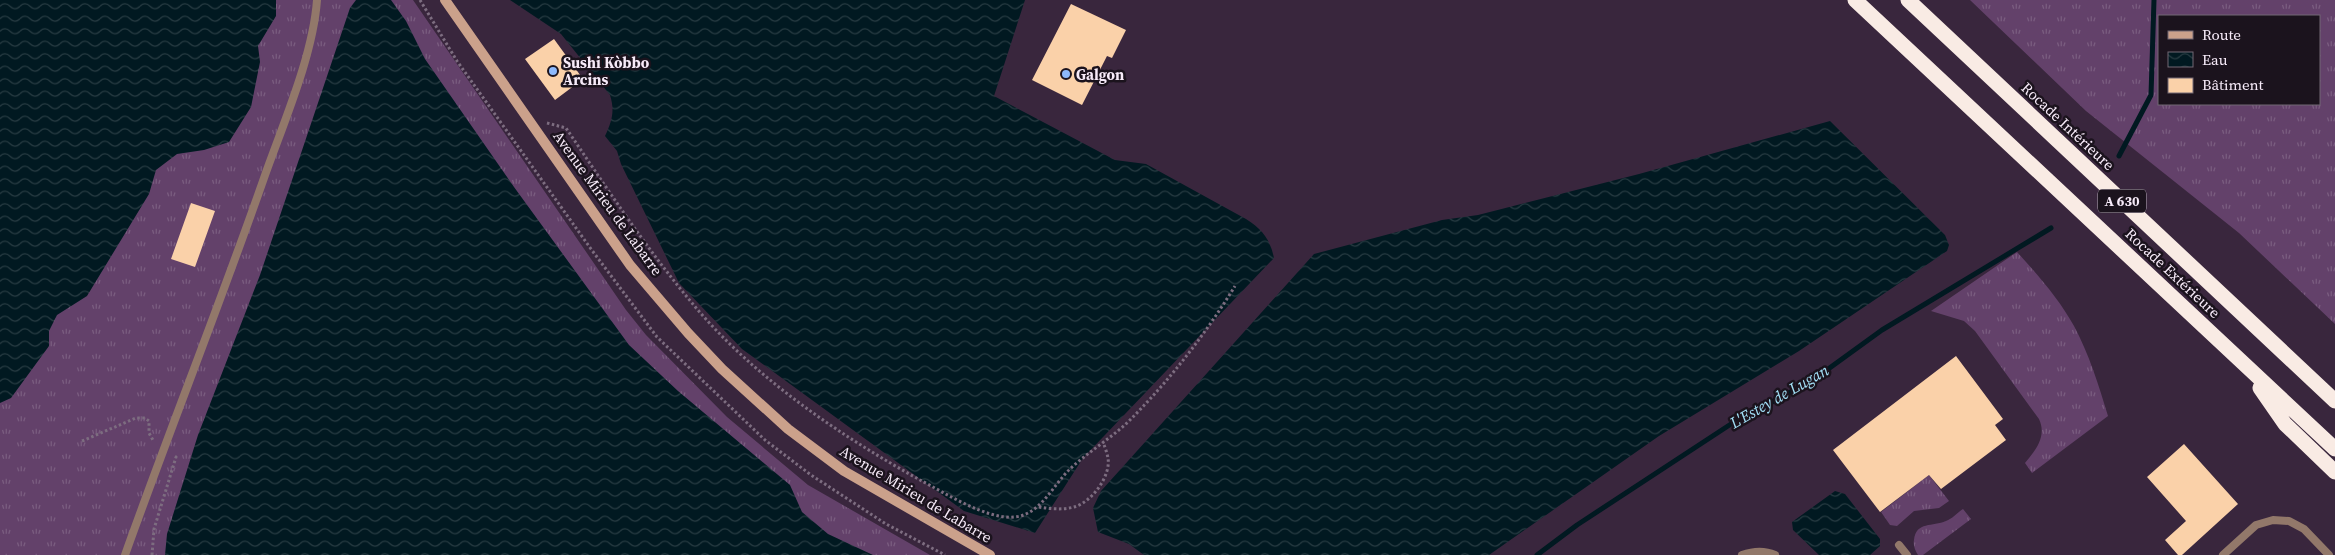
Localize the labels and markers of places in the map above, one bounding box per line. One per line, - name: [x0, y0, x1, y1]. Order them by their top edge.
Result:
- place label: Sushi Kòbbo Arcins: [563, 52, 650, 90]
- place label: Galgon: [1076, 64, 1124, 85]
- marker: Sushi Kòbbo Arcins: [547, 65, 559, 77]
- marker: Galgon: [1060, 68, 1072, 80]

